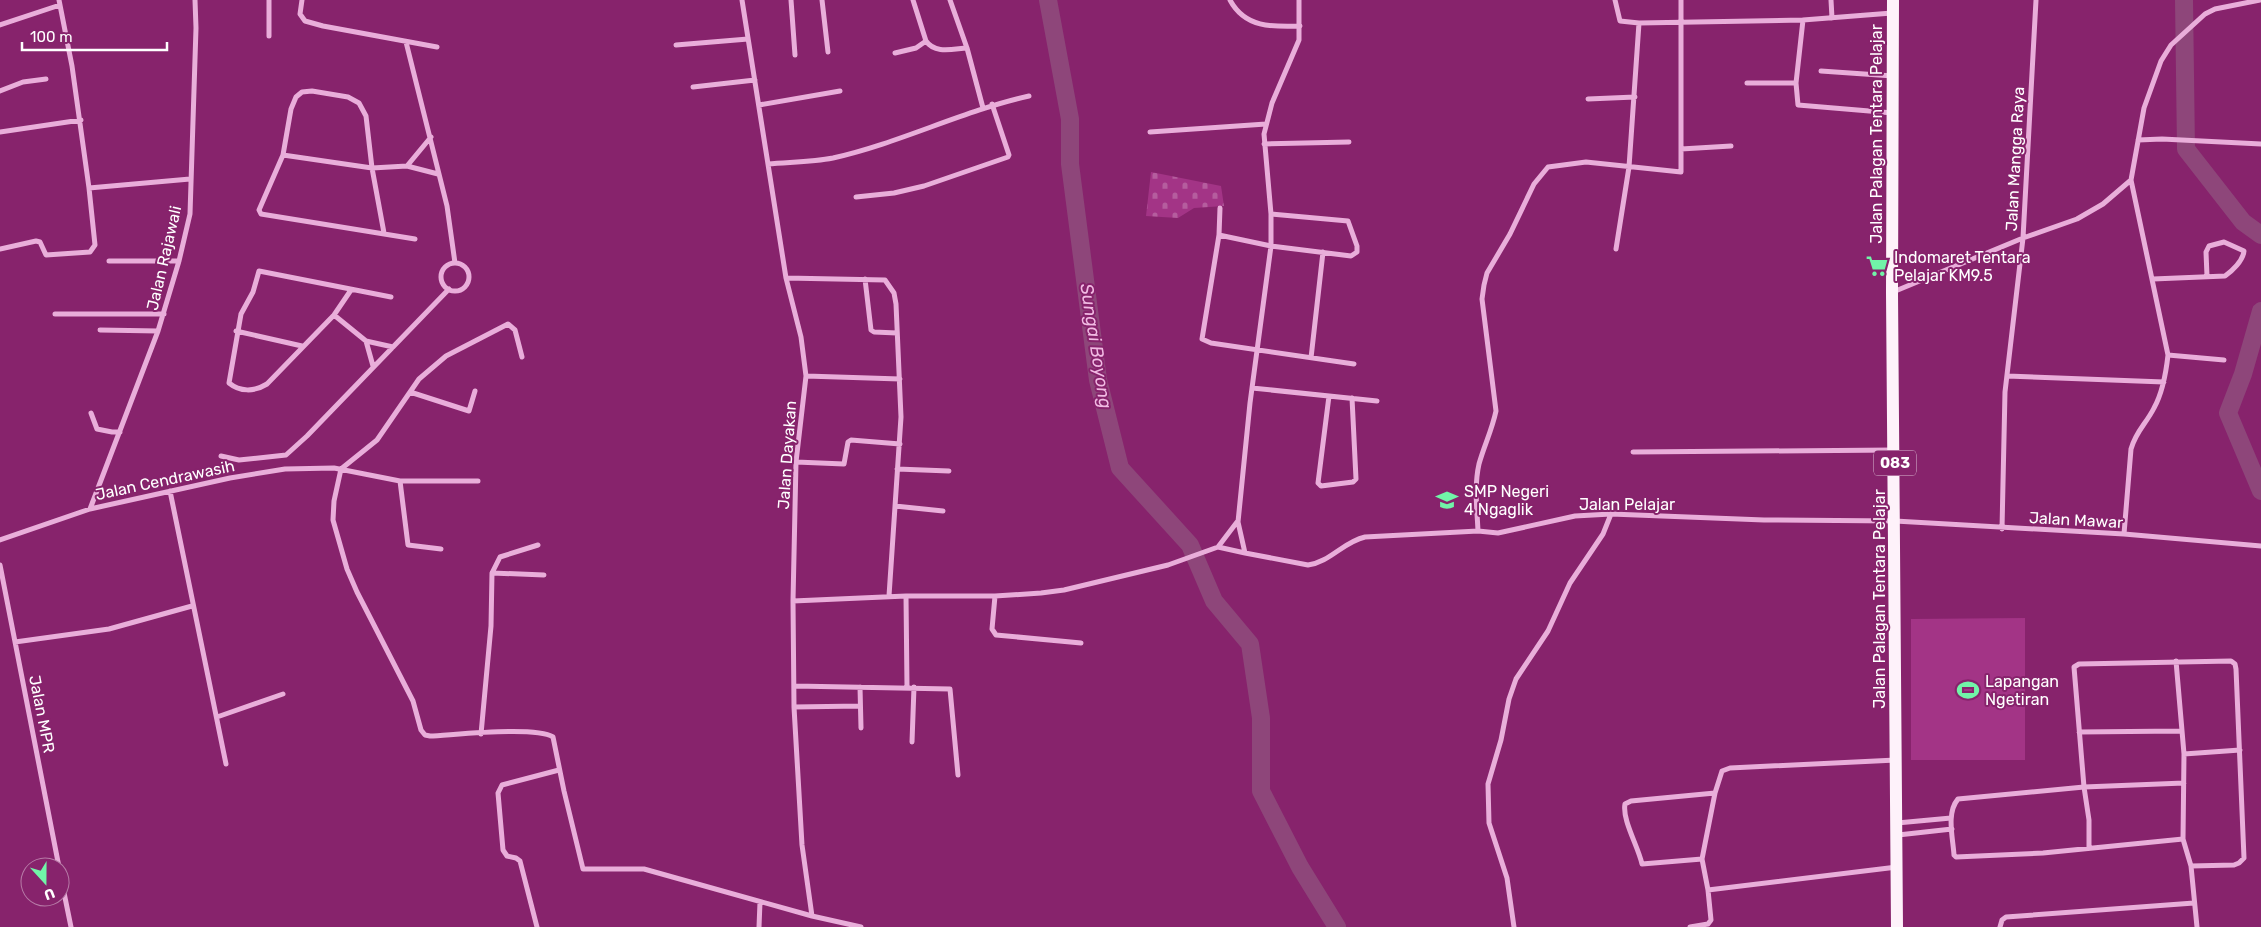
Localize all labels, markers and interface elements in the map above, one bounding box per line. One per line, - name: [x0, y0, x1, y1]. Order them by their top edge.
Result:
- scale bar: [22, 20, 168, 52]
- street label: Jalan Palagan Tentara Pelajar: [1867, 24, 1886, 244]
- text: 100 m: [30, 28, 72, 46]
- street label: Jalan Mangga Raya: [2002, 86, 2028, 232]
- street label: Jalan Rajawali: [143, 204, 185, 312]
- place label: Indomaret Tentara Pelajar KM9.5: [1894, 248, 2031, 285]
- supermarket icon: Indomaret Tentara Pelajar KM9.5: [1864, 253, 1890, 279]
- water label: Sungai Boyong: [1075, 282, 1117, 411]
- street label: Jalan Dayakan: [774, 400, 800, 510]
- road number: 083: [1874, 450, 1916, 476]
- street label: Jalan Cendrawasih: [94, 456, 236, 504]
- place label: SMP Negeri 4 Ngaglik: [1464, 482, 1549, 519]
- school or university icon: SMP Negeri 4 Ngaglik: [1434, 487, 1460, 513]
- street label: Jalan Palagan Tentara Pelajar: [1870, 489, 1889, 709]
- street label: Jalan Pelajar: [1579, 495, 1675, 514]
- street label: Jalan Mawar: [2028, 508, 2124, 532]
- place label: Lapangan Ngetiran: [1985, 672, 2059, 709]
- street label: Jalan MPR: [25, 674, 59, 754]
- sports icon: Lapangan Ngetiran: [1955, 677, 1981, 703]
- north arrow: [20, 857, 70, 907]
- text: U: [42, 884, 57, 903]

